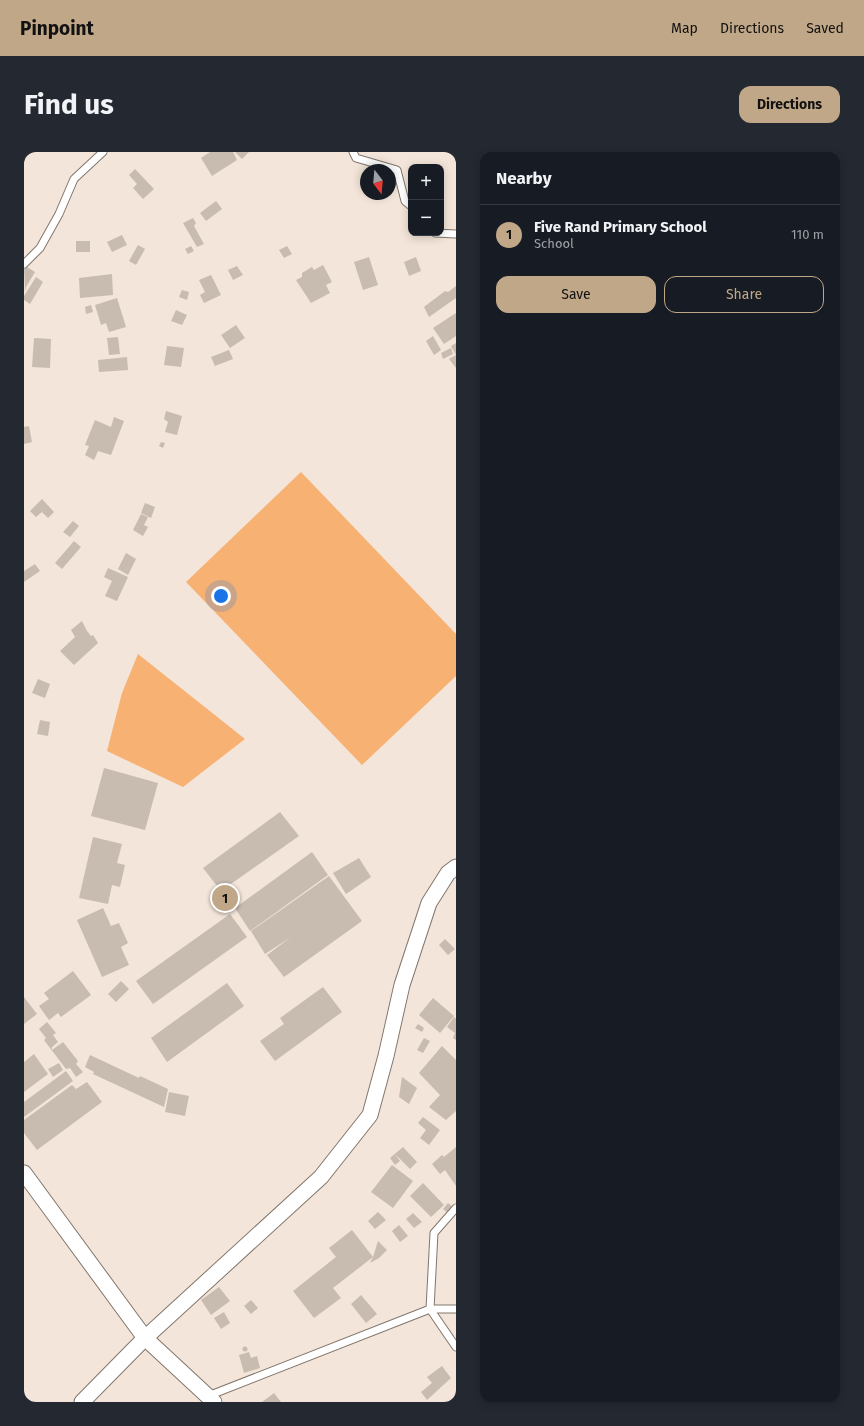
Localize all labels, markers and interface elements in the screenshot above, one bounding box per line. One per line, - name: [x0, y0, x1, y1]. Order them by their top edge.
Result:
- text: Pinpoint: [20, 17, 94, 40]
- text: Map: [671, 20, 698, 37]
- text: Directions: [720, 20, 784, 37]
- text: Saved: [806, 20, 844, 37]
- button: Directions: [739, 86, 840, 123]
- text: Find us: [24, 88, 114, 121]
- north arrow: [360, 164, 396, 200]
- map controls: [408, 164, 444, 236]
- button: +: [408, 164, 444, 200]
- text: Nearby: [496, 168, 551, 189]
- button: −: [408, 200, 444, 236]
- text: Five Rand Primary School: [534, 218, 707, 236]
- text: 1: [506, 227, 512, 242]
- text: 110 m: [791, 227, 824, 242]
- text: School: [534, 236, 574, 251]
- button: Save: [496, 276, 656, 313]
- button: Share: [664, 276, 824, 313]
- your location: [211, 586, 231, 606]
- pin: 1: [212, 883, 238, 913]

